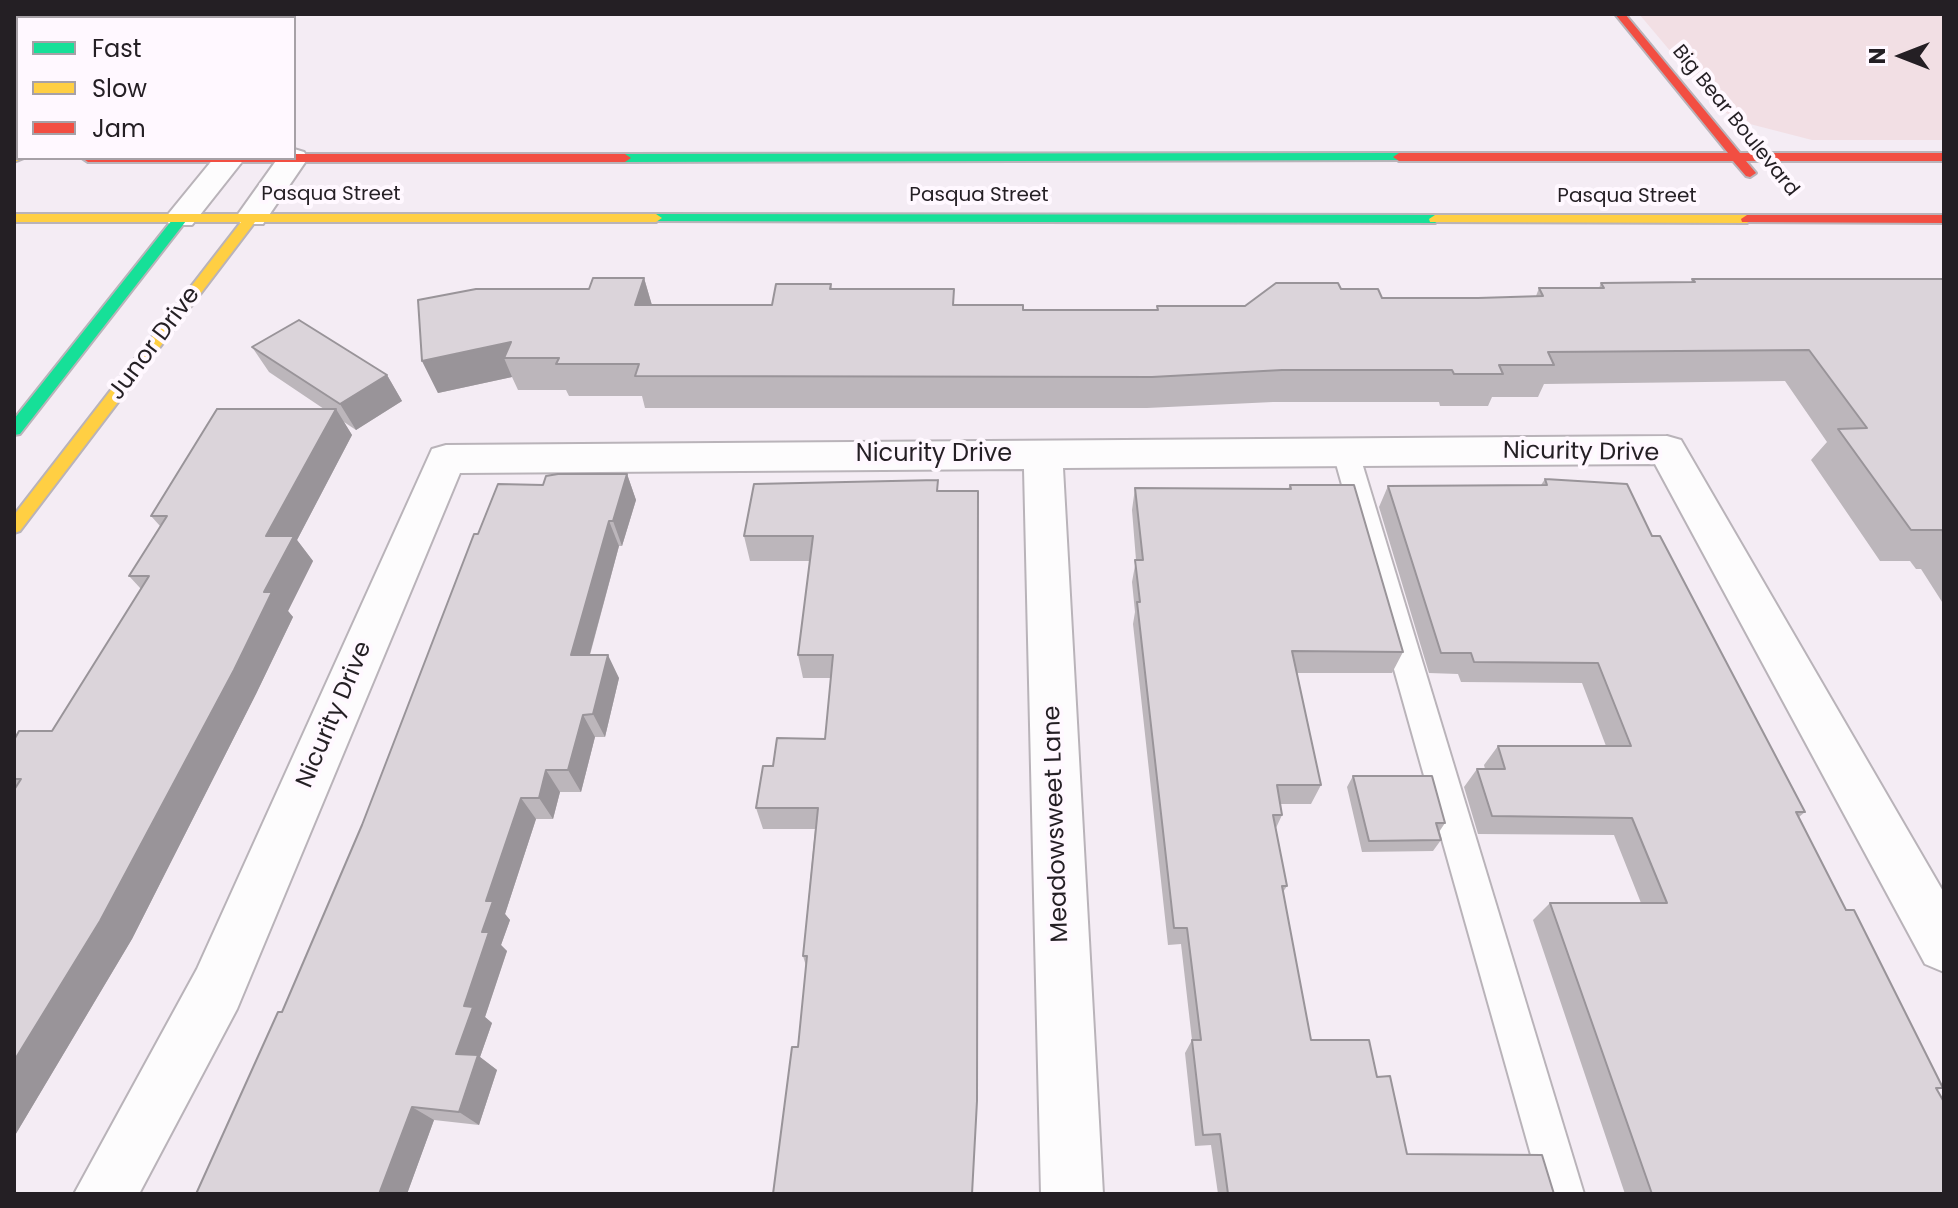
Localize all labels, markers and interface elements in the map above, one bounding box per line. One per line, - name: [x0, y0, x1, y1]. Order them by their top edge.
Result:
- legend: [16, 16, 296, 160]
- north arrow: [1862, 16, 1942, 96]
- text: Fast: [92, 32, 142, 65]
- street label: Big Bear Boulevard: [1667, 40, 1803, 202]
- text: N: [1862, 48, 1893, 64]
- text: Slow: [92, 72, 147, 105]
- text: Jam: [92, 112, 146, 145]
- street label: Pasqua Street: [261, 183, 401, 207]
- street label: Pasqua Street: [909, 184, 1049, 208]
- street label: Pasqua Street: [1557, 185, 1697, 209]
- street label: Junor Drive: [103, 282, 207, 406]
- street label: Nicurity Drive: [1503, 437, 1659, 469]
- street label: Nicurity Drive: [856, 441, 1012, 469]
- street label: Nicurity Drive: [291, 637, 379, 793]
- street label: Meadowsweet Lane: [1038, 705, 1076, 943]

